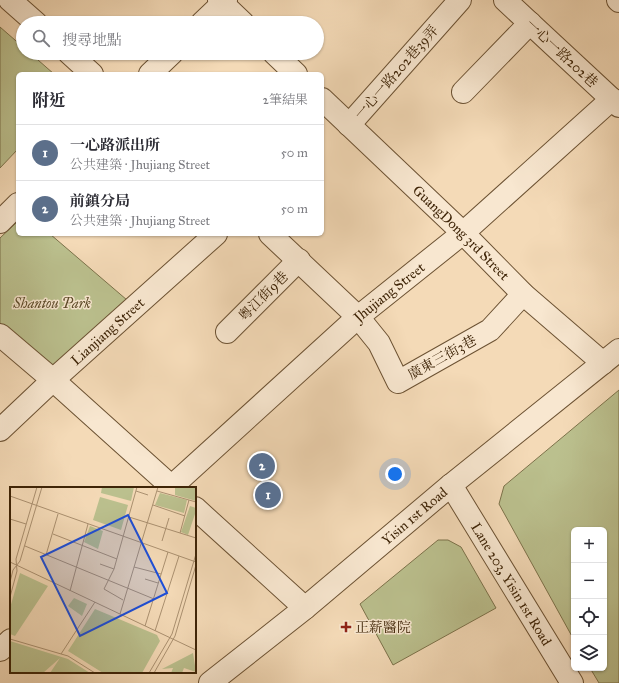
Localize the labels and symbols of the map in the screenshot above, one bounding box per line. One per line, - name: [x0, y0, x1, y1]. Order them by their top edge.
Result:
- street label: 一心一路202巷: [522, 16, 601, 91]
- street label: 一心一路202巷39弄: [351, 22, 442, 123]
- street label: GuangDong 3rd Street: [409, 182, 513, 284]
- street label: Jhujiang Street: [349, 259, 428, 328]
- street label: 粵江街9巷: [235, 268, 292, 325]
- street label: Lianjiang Street: [68, 294, 148, 369]
- park label: Shantou Park: [12, 295, 92, 312]
- street label: 廣東三街3巷: [405, 332, 479, 383]
- pin: 2: [249, 451, 275, 481]
- your location: [385, 464, 405, 484]
- pin: 1: [255, 480, 281, 510]
- street label: Yisin 1st Road: [378, 484, 451, 549]
- inset map: [10, 487, 196, 673]
- street label: Lane 203, Yisin 1st Road: [467, 520, 555, 649]
- place label: 正薪醫院: [355, 619, 411, 636]
- marker: 正薪醫院: [340, 621, 352, 633]

